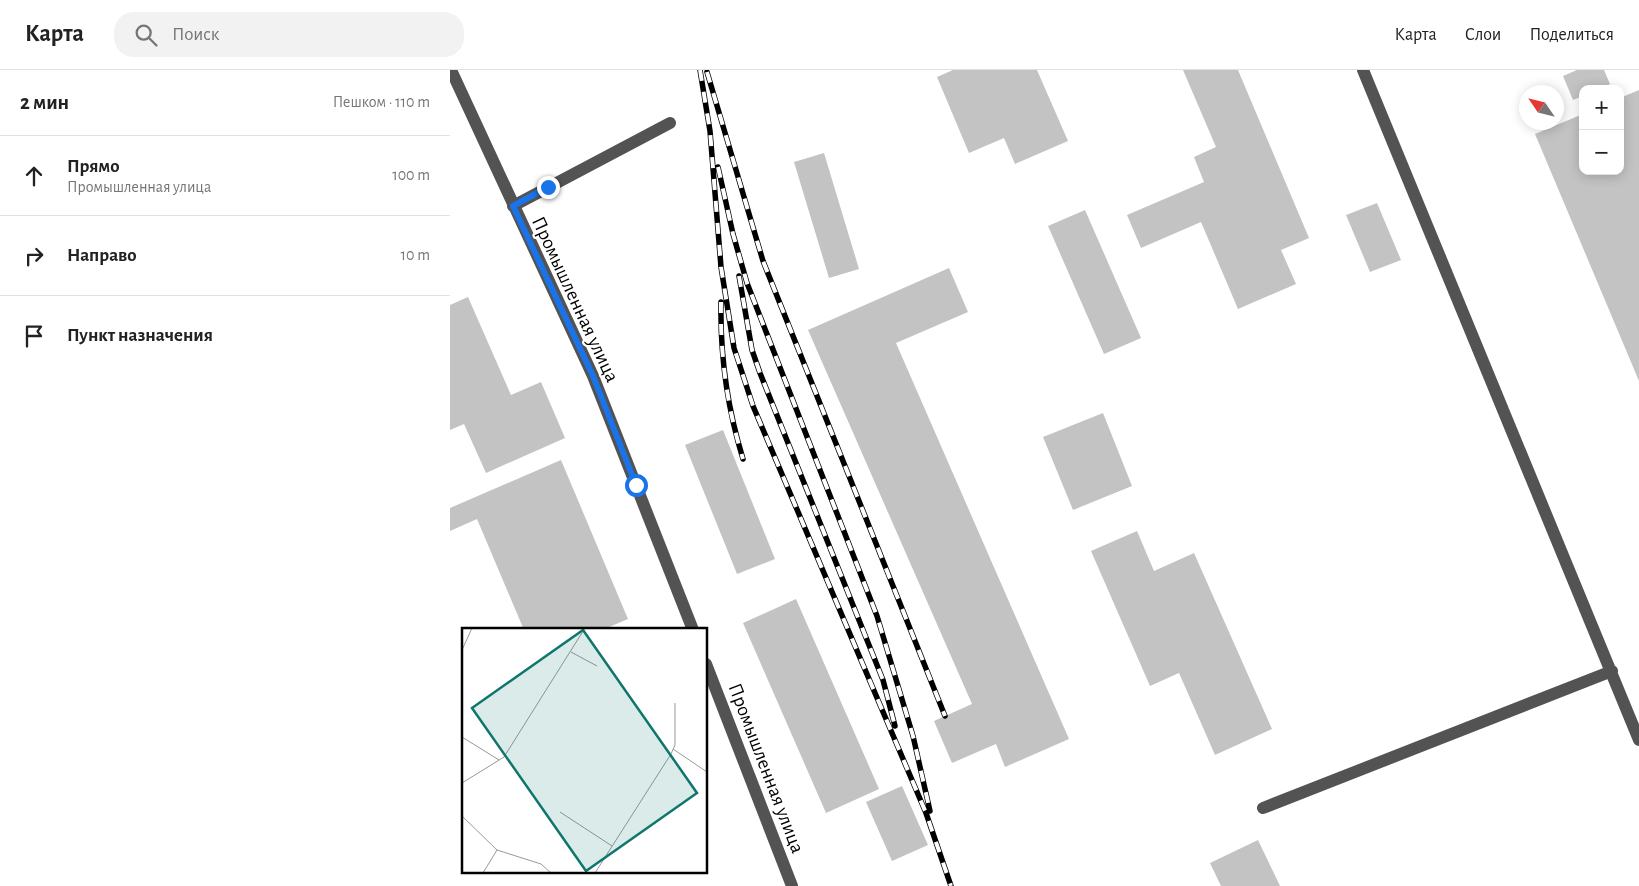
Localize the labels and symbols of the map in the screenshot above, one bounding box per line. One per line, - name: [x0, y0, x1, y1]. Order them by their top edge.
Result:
- north arrow: [1519, 85, 1564, 130]
- route end: [537, 176, 560, 199]
- street label: Промышленная улица: [528, 214, 622, 385]
- route start: [625, 474, 648, 497]
- inset map: [462, 628, 708, 874]
- street label: Промышленная улица: [724, 681, 808, 856]

